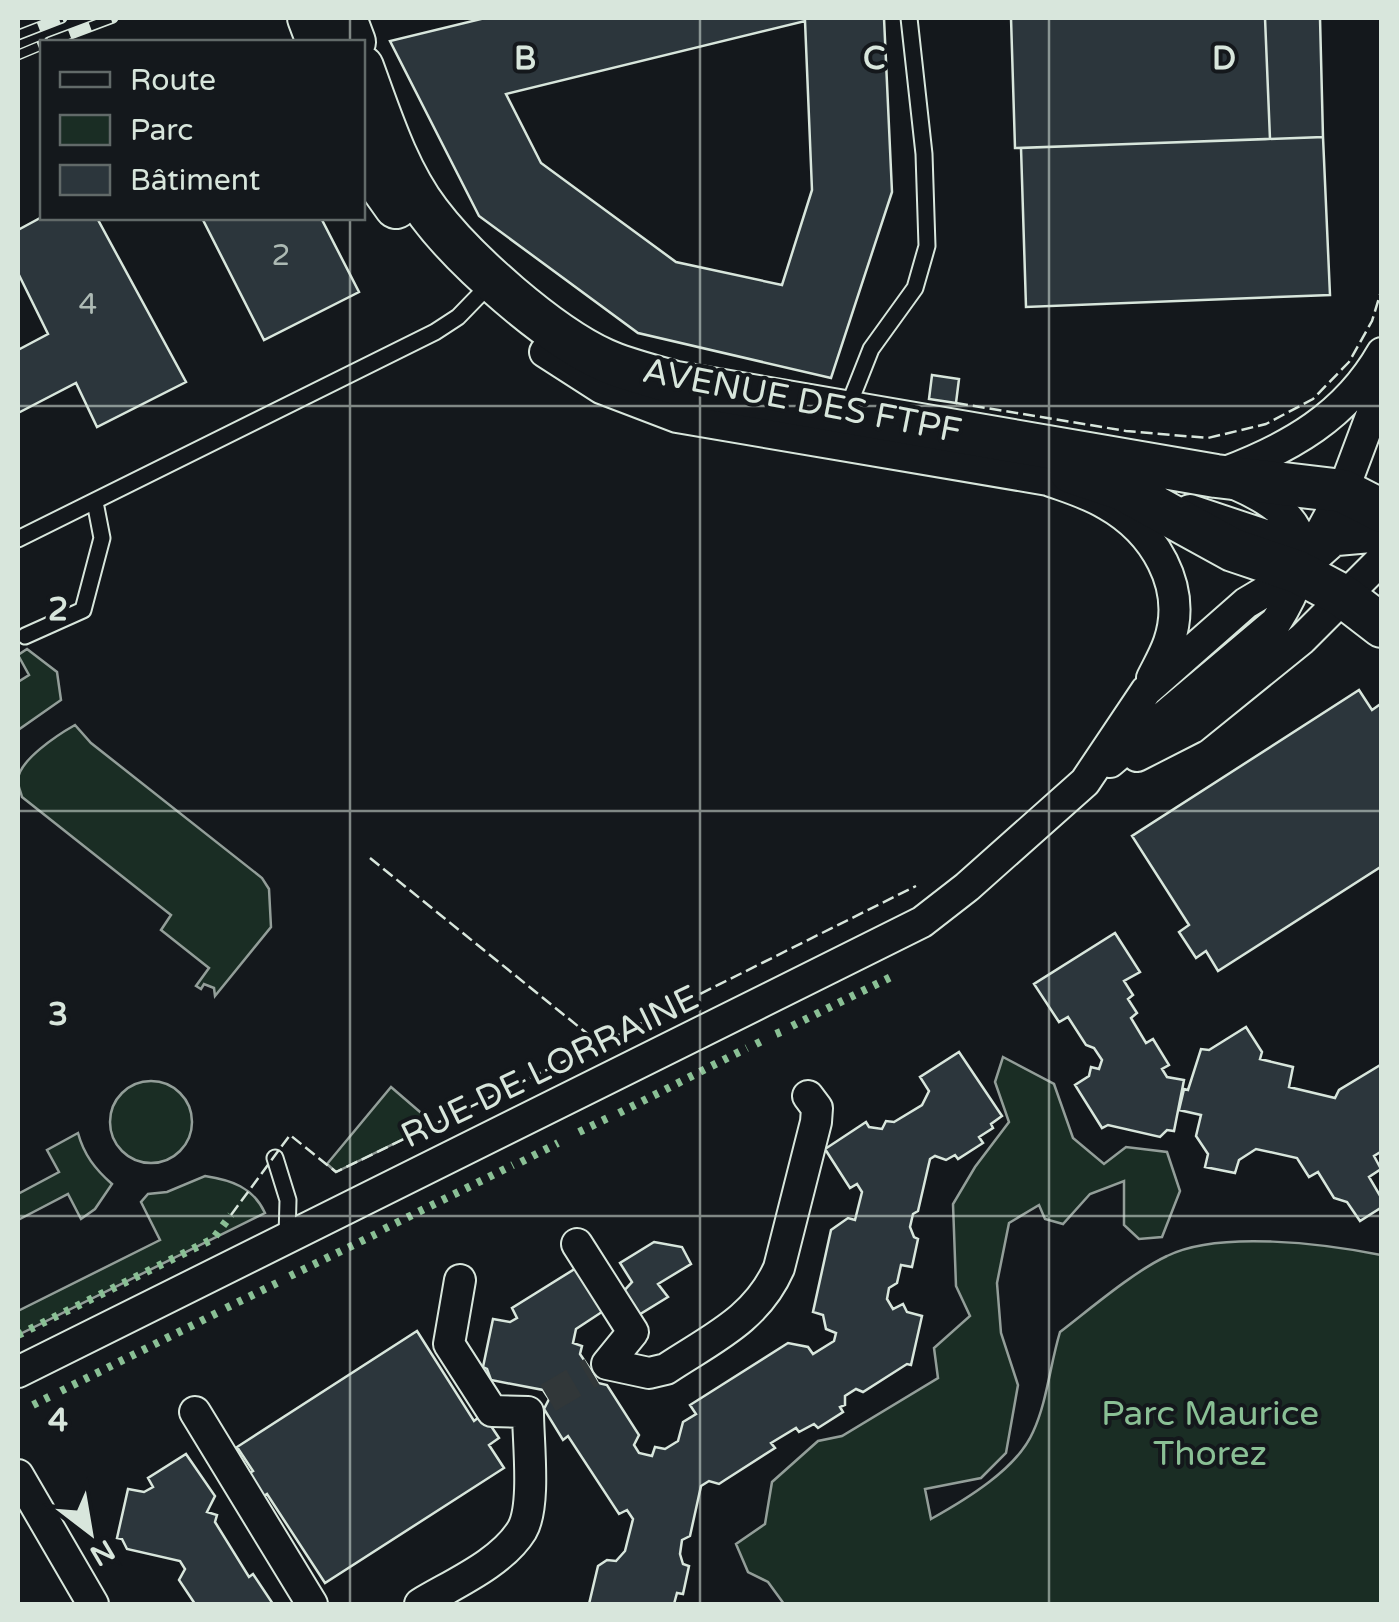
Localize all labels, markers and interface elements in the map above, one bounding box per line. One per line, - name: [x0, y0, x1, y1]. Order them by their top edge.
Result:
- legend: [40, 40, 365, 220]
- text: B: [514, 40, 536, 78]
- text: C: [863, 40, 885, 78]
- text: D: [1212, 40, 1236, 78]
- text: Route: [130, 62, 216, 99]
- text: Parc: [130, 112, 193, 149]
- text: Bâtiment: [130, 162, 260, 199]
- house number: 2: [272, 237, 290, 274]
- house number: 4: [79, 286, 97, 323]
- street label: AVENUE DES FTPF: [639, 349, 965, 453]
- text: 2: [48, 591, 68, 629]
- street label: RUE DE LORRAINE: [394, 977, 706, 1157]
- text: 3: [48, 996, 68, 1034]
- park label: Parc Maurice Thorez: [1101, 1393, 1319, 1475]
- text: 4: [48, 1402, 68, 1440]
- north arrow: [40, 1482, 140, 1582]
- text: N: [84, 1532, 121, 1573]

